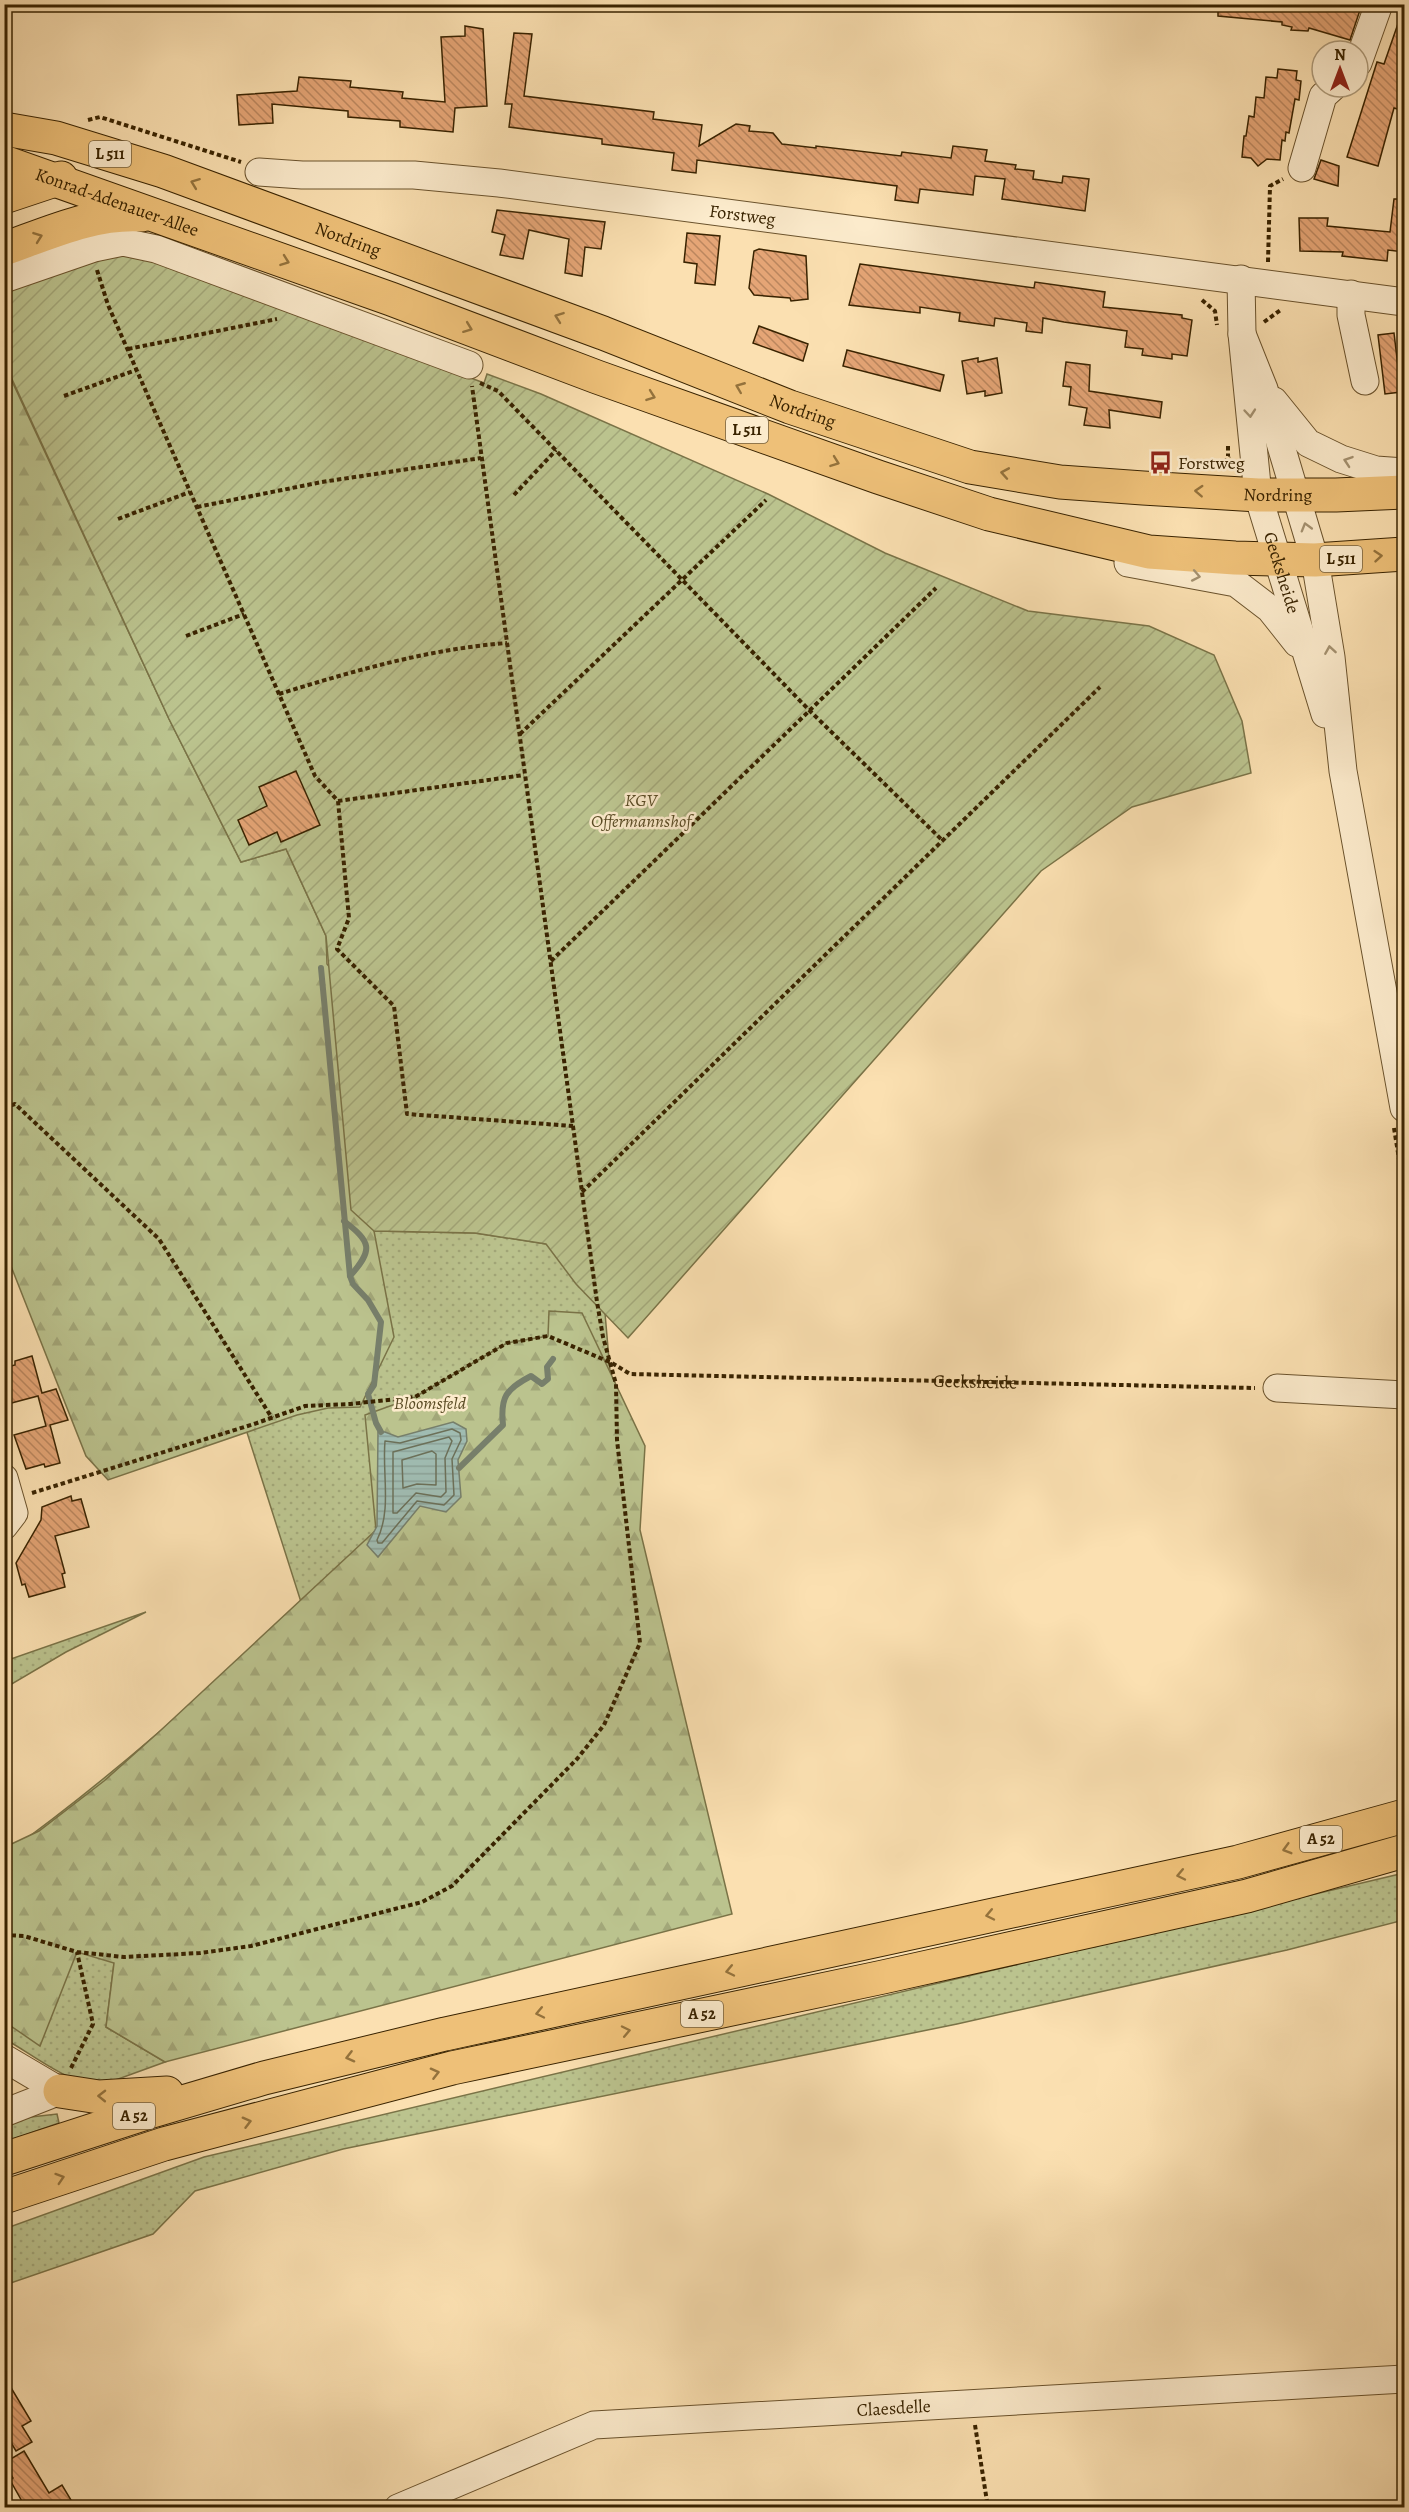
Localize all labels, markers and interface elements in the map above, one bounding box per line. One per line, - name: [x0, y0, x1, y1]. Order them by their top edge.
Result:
- north arrow: [1310, 39, 1370, 99]
- text: N: [1334, 44, 1346, 66]
- road number: L 511: [89, 141, 131, 167]
- street label: Konrad-Adenauer-Allee: [32, 162, 202, 242]
- one-way arrow: [191, 178, 202, 190]
- street label: Forstweg: [708, 199, 777, 231]
- street label: Nordring: [312, 216, 385, 262]
- one-way arrow: [31, 232, 42, 244]
- one-way arrow: [279, 254, 290, 267]
- one-way arrow: [554, 311, 565, 324]
- one-way arrow: [462, 321, 473, 334]
- one-way arrow: [736, 382, 747, 394]
- street label: Nordring: [766, 388, 839, 433]
- one-way arrow: [645, 389, 656, 402]
- one-way arrow: [1243, 408, 1256, 417]
- road number: L 511: [726, 417, 768, 443]
- bus stop icon: Forstweg: [1147, 450, 1173, 476]
- place label: Forstweg: [1178, 451, 1245, 475]
- one-way arrow: [829, 454, 839, 467]
- one-way arrow: [1343, 456, 1353, 469]
- one-way arrow: [1001, 467, 1010, 479]
- street label: Nordring: [1243, 482, 1312, 507]
- one-way arrow: [1195, 485, 1204, 498]
- one-way arrow: [1301, 522, 1313, 533]
- street label: Gecksheide: [1258, 529, 1306, 616]
- road number: L 511: [1320, 546, 1362, 572]
- one-way arrow: [1374, 550, 1383, 563]
- one-way arrow: [1191, 569, 1201, 582]
- one-way arrow: [1324, 645, 1336, 655]
- park label: KGV Offermannshof: [591, 788, 694, 833]
- street label: Gecksheide: [933, 1369, 1017, 1395]
- park label: Bloomsfeld: [394, 1391, 467, 1415]
- road number: A 52: [1300, 1826, 1342, 1852]
- one-way arrow: [1283, 1841, 1293, 1854]
- one-way arrow: [1176, 1867, 1186, 1880]
- one-way arrow: [986, 1908, 996, 1921]
- one-way arrow: [726, 1964, 736, 1977]
- road number: A 52: [681, 2001, 723, 2027]
- one-way arrow: [535, 2006, 545, 2019]
- one-way arrow: [620, 2025, 630, 2038]
- one-way arrow: [345, 2050, 355, 2063]
- one-way arrow: [430, 2067, 440, 2080]
- one-way arrow: [97, 2090, 106, 2102]
- road number: A 52: [113, 2103, 155, 2129]
- one-way arrow: [241, 2117, 251, 2129]
- one-way arrow: [54, 2173, 65, 2186]
- street label: Claesdelle: [856, 2394, 931, 2422]

